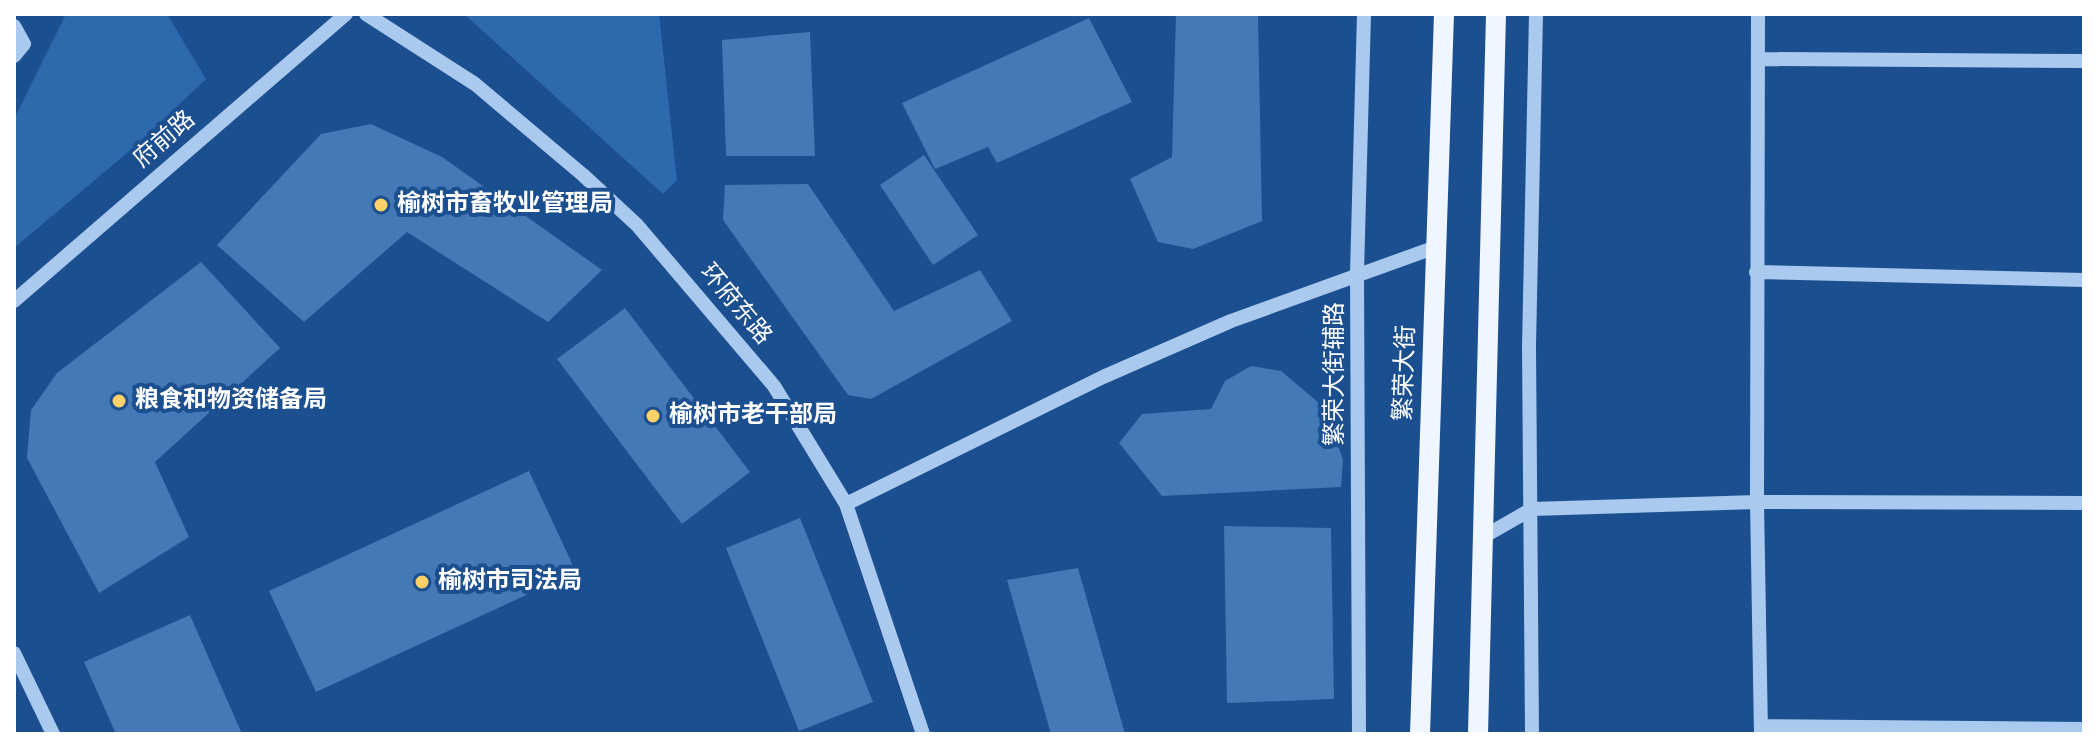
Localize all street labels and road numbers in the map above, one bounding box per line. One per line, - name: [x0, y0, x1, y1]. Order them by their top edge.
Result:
- street label: 府前路: [128, 105, 202, 175]
- street label: 环府东路: [693, 259, 777, 351]
- street label: 繁荣大街辅路: [1321, 302, 1351, 446]
- street label: 繁荣大街: [1389, 325, 1423, 421]

